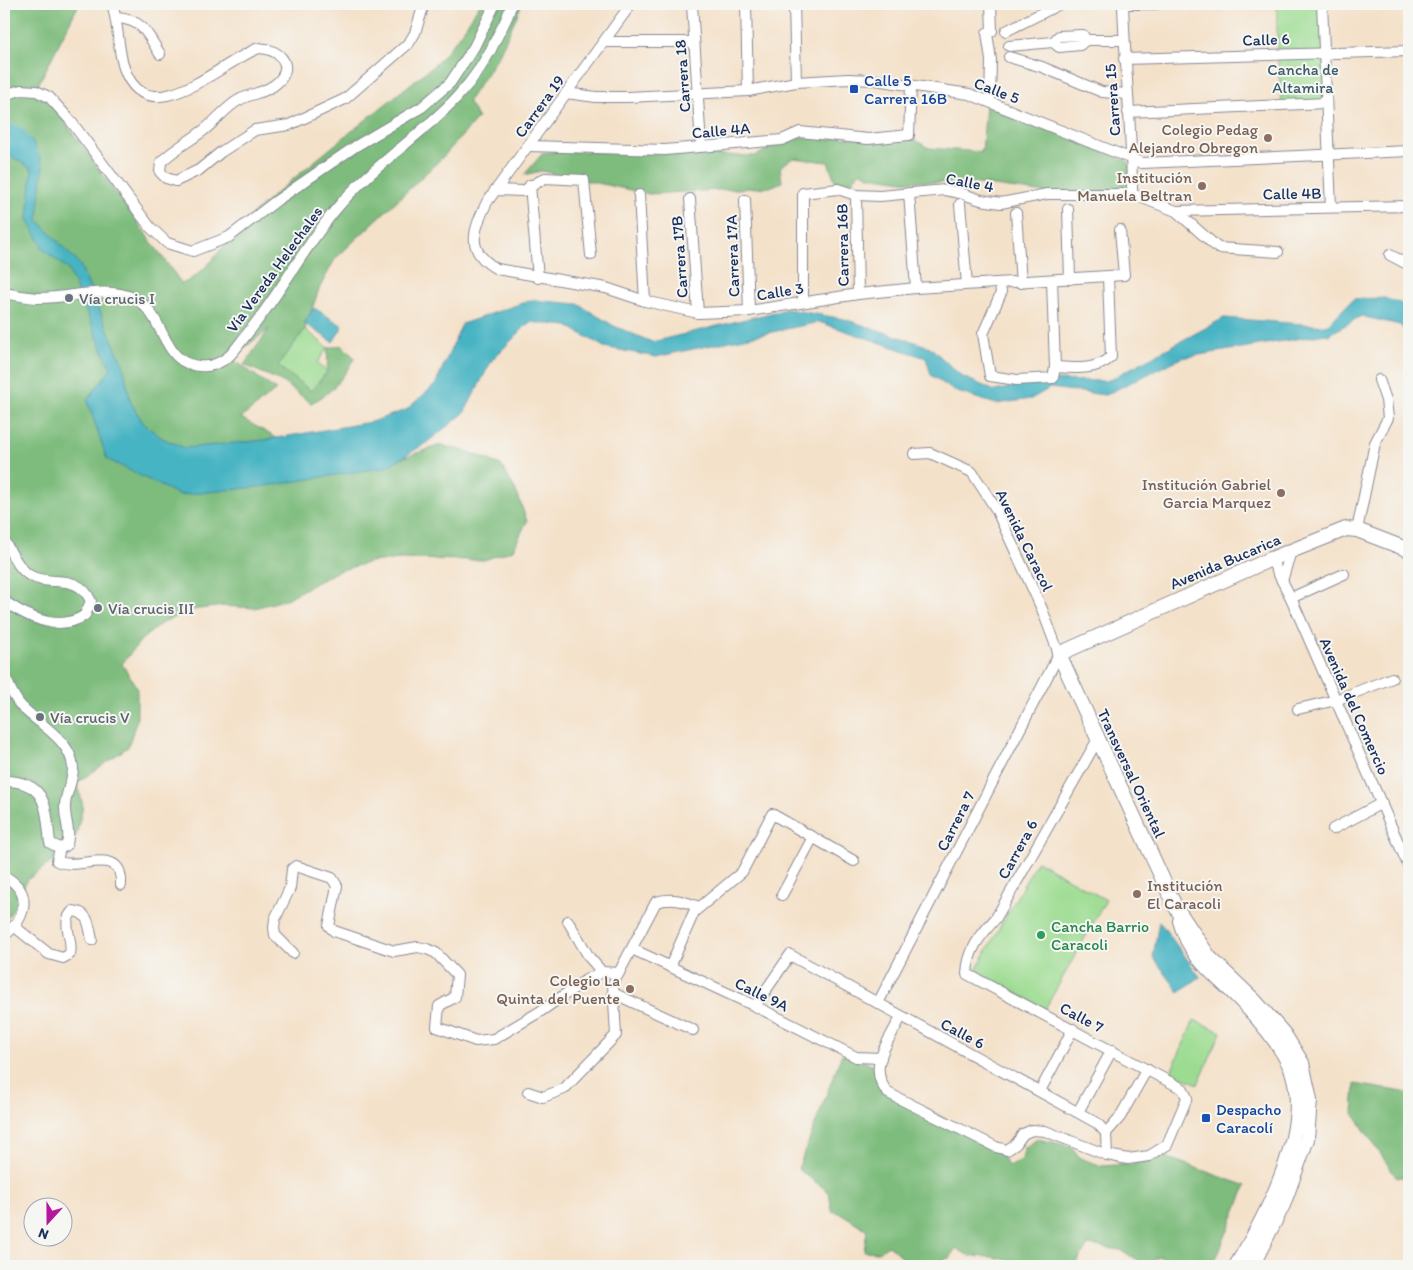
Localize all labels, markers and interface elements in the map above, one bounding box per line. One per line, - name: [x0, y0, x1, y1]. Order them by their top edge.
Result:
- street label: Calle 6: [1242, 29, 1290, 50]
- street label: Carrera 18: [670, 39, 695, 113]
- park label: Cancha de Altamira: [1267, 60, 1339, 97]
- street label: Carrera 15: [1100, 63, 1125, 137]
- street label: Carrera 19: [510, 71, 568, 141]
- place label: Calle 5 Carrera 16B: [864, 71, 947, 108]
- street label: Calle 5: [971, 73, 1022, 108]
- marker: Calle 5 Carrera 16B: [848, 83, 860, 95]
- street label: Calle 4A: [691, 118, 751, 143]
- place label: Colegio Pedag Alejandro Obregon: [1129, 120, 1259, 157]
- marker: Colegio Pedag Alejandro Obregon: [1262, 132, 1274, 144]
- place label: Institución Manuela Beltran: [1077, 168, 1192, 205]
- street label: Calle 4: [944, 169, 996, 197]
- marker: Institución Manuela Beltran: [1196, 180, 1208, 192]
- street label: Calle 4B: [1262, 183, 1322, 204]
- street label: Vía Vereda Helechales: [222, 203, 327, 336]
- street label: Carrera 16B: [832, 203, 853, 287]
- street label: Carrera 17A: [722, 214, 743, 298]
- street label: Carrera 17B: [667, 215, 692, 299]
- street label: Calle 3: [755, 278, 805, 305]
- place label: Vía crucis I: [79, 289, 155, 308]
- marker: Vía crucis I: [63, 292, 75, 304]
- place label: Institución Gabriel Garcia Marquez: [1142, 475, 1272, 512]
- street label: Avenida Caracol: [992, 486, 1058, 595]
- marker: Institución Gabriel Garcia Marquez: [1275, 487, 1287, 499]
- street label: Avenida Bucarica: [1167, 529, 1284, 593]
- place label: Vía crucis III: [108, 599, 194, 618]
- marker: Vía crucis III: [92, 602, 104, 614]
- street label: Avenida del Comercio: [1316, 635, 1393, 778]
- street label: Transversal Oriental: [1093, 706, 1170, 841]
- place label: Vía crucis V: [50, 708, 130, 727]
- marker: Vía crucis V: [34, 711, 46, 723]
- street label: Carrera 7: [932, 788, 979, 854]
- street label: Carrera 6: [993, 816, 1042, 882]
- place label: Institución El Caracoli: [1147, 876, 1223, 913]
- marker: Institución El Caracoli: [1131, 888, 1143, 900]
- place label: Cancha Barrio Caracoli: [1051, 917, 1149, 954]
- marker: Cancha Barrio Caracoli: [1035, 929, 1047, 941]
- place label: Colegio La Quinta del Puente: [496, 971, 620, 1008]
- street label: Calle 9A: [732, 973, 792, 1016]
- marker: Colegio La Quinta del Puente: [624, 983, 636, 995]
- street label: Calle 7: [1057, 998, 1107, 1037]
- street label: Calle 6: [937, 1014, 988, 1053]
- place label: Despacho Caracolí: [1216, 1100, 1281, 1137]
- marker: Despacho Caracolí: [1200, 1112, 1212, 1124]
- north arrow: [22, 1198, 72, 1248]
- text: N: [36, 1224, 51, 1243]

